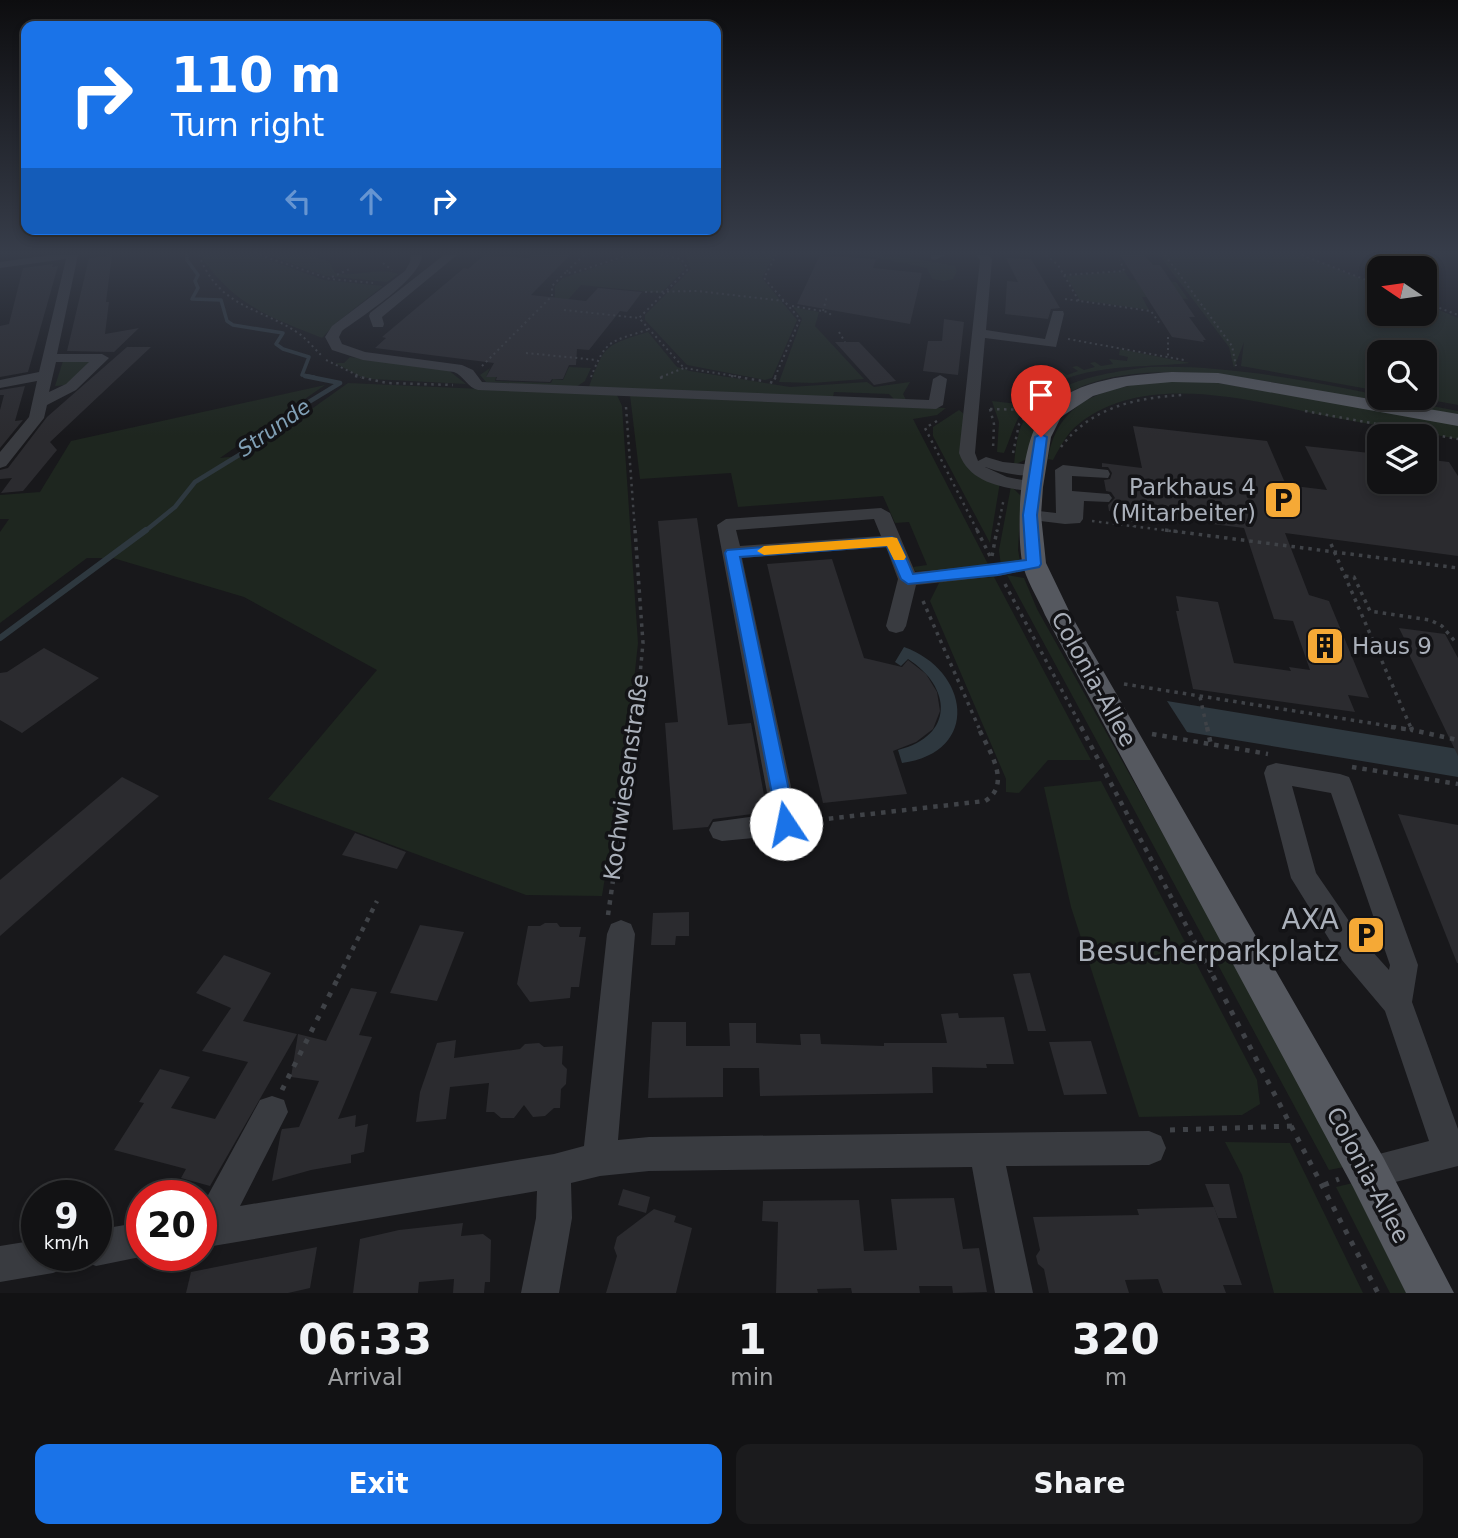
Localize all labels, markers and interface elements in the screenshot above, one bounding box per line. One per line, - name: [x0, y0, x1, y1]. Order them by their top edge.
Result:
- text: 110 m: [171, 47, 341, 104]
- icon: right: [56, 49, 147, 140]
- text: Turn right: [171, 106, 324, 144]
- icon: left: [279, 182, 317, 220]
- icon: ahead: [352, 182, 390, 220]
- icon: right: [425, 182, 463, 220]
- north arrow: [1367, 256, 1437, 326]
- map controls: [1367, 256, 1437, 494]
- button: search: [1367, 340, 1437, 410]
- pin: [1011, 365, 1071, 437]
- icon: arrive: [1022, 376, 1060, 414]
- water label: Strunde: [233, 394, 315, 462]
- button: layers: [1367, 424, 1437, 494]
- place label: Parkhaus 4 (Mitarbeiter): [1111, 474, 1256, 526]
- parking icon: Parkhaus 4 (Mitarbeiter): [1262, 479, 1304, 521]
- street label: Colonia-Allee: [1046, 607, 1142, 751]
- building icon: Haus 9: [1304, 625, 1346, 667]
- place label: Haus 9: [1352, 633, 1432, 659]
- street label: Kochwiesenstraße: [599, 672, 653, 882]
- position arrow: [749, 787, 823, 861]
- place label: AXA Besucherparkplatz: [1077, 903, 1339, 968]
- parking icon: AXA Besucherparkplatz: [1345, 914, 1387, 956]
- street label: Colonia-Allee: [1321, 1103, 1415, 1247]
- speed limit sign: 20: [126, 1180, 217, 1271]
- text: 9: [54, 1196, 79, 1236]
- text: km/h: [44, 1232, 89, 1253]
- text: 06:33: [298, 1315, 432, 1364]
- text: 1: [737, 1315, 767, 1364]
- text: 320: [1072, 1315, 1160, 1364]
- text: Arrival: [328, 1364, 403, 1390]
- text: min: [730, 1364, 774, 1390]
- text: m: [1105, 1364, 1127, 1390]
- button: Exit: [35, 1444, 722, 1524]
- button: Share: [736, 1444, 1423, 1524]

